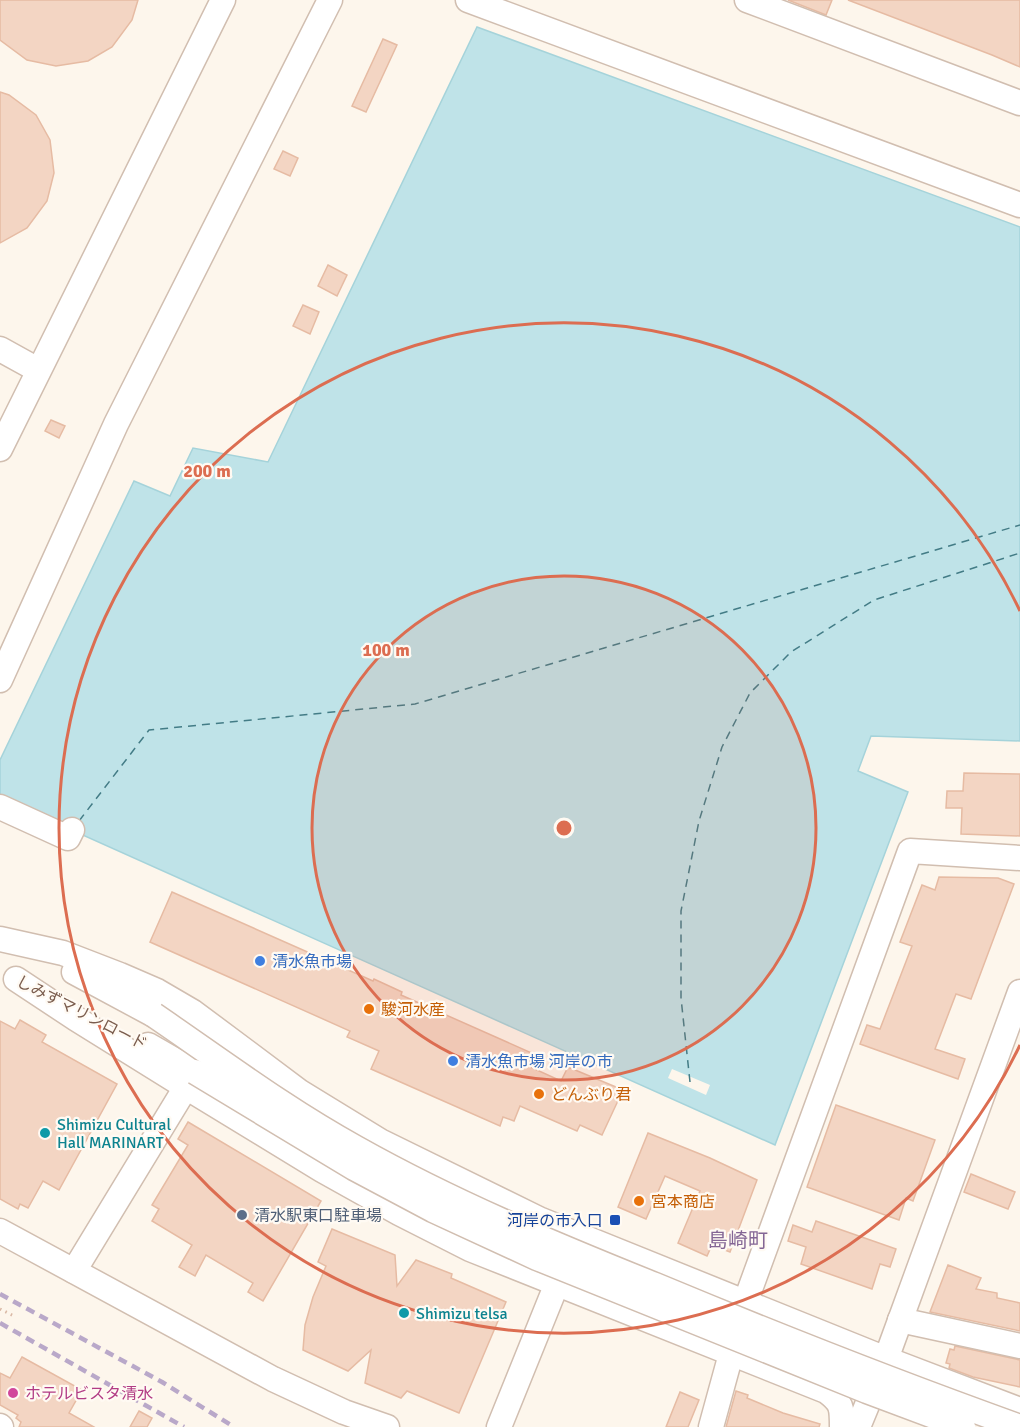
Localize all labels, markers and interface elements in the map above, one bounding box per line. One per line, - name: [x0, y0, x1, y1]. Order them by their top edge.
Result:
- text: 200 m: [183, 460, 231, 482]
- text: 100 m: [362, 639, 410, 661]
- centre of rings: [554, 818, 574, 838]
- place label: 清水魚市場: [272, 952, 352, 972]
- marker: 清水魚市場: [253, 954, 267, 968]
- street label: しみずマリンロード: [13, 971, 150, 1054]
- place label: 駿河水産: [381, 1000, 445, 1020]
- marker: 駿河水産: [362, 1002, 376, 1016]
- place label: 清水魚市場 河岸の市: [465, 1052, 613, 1072]
- marker: 清水魚市場 河岸の市: [446, 1054, 460, 1068]
- place label: どんぶり君: [551, 1085, 631, 1105]
- marker: どんぶり君: [532, 1087, 546, 1101]
- place label: Shimizu Cultural Hall MARINART: [57, 1115, 171, 1153]
- marker: Shimizu Cultural Hall MARINART: [38, 1126, 52, 1140]
- place label: 宮本商店: [651, 1192, 715, 1212]
- marker: 宮本商店: [632, 1194, 646, 1208]
- place label: 清水駅東口駐車場: [254, 1206, 382, 1226]
- marker: 清水駅東口駐車場: [235, 1208, 249, 1222]
- place label: 河岸の市入口: [507, 1211, 603, 1231]
- marker: 河岸の市入口: [608, 1213, 622, 1227]
- district label: 島崎町: [708, 1228, 768, 1253]
- place label: Shimizu telsa: [416, 1304, 508, 1324]
- marker: Shimizu telsa: [397, 1306, 411, 1320]
- place label: ホテルビスタ清水: [25, 1384, 153, 1404]
- marker: ホテルビスタ清水: [6, 1386, 20, 1400]

